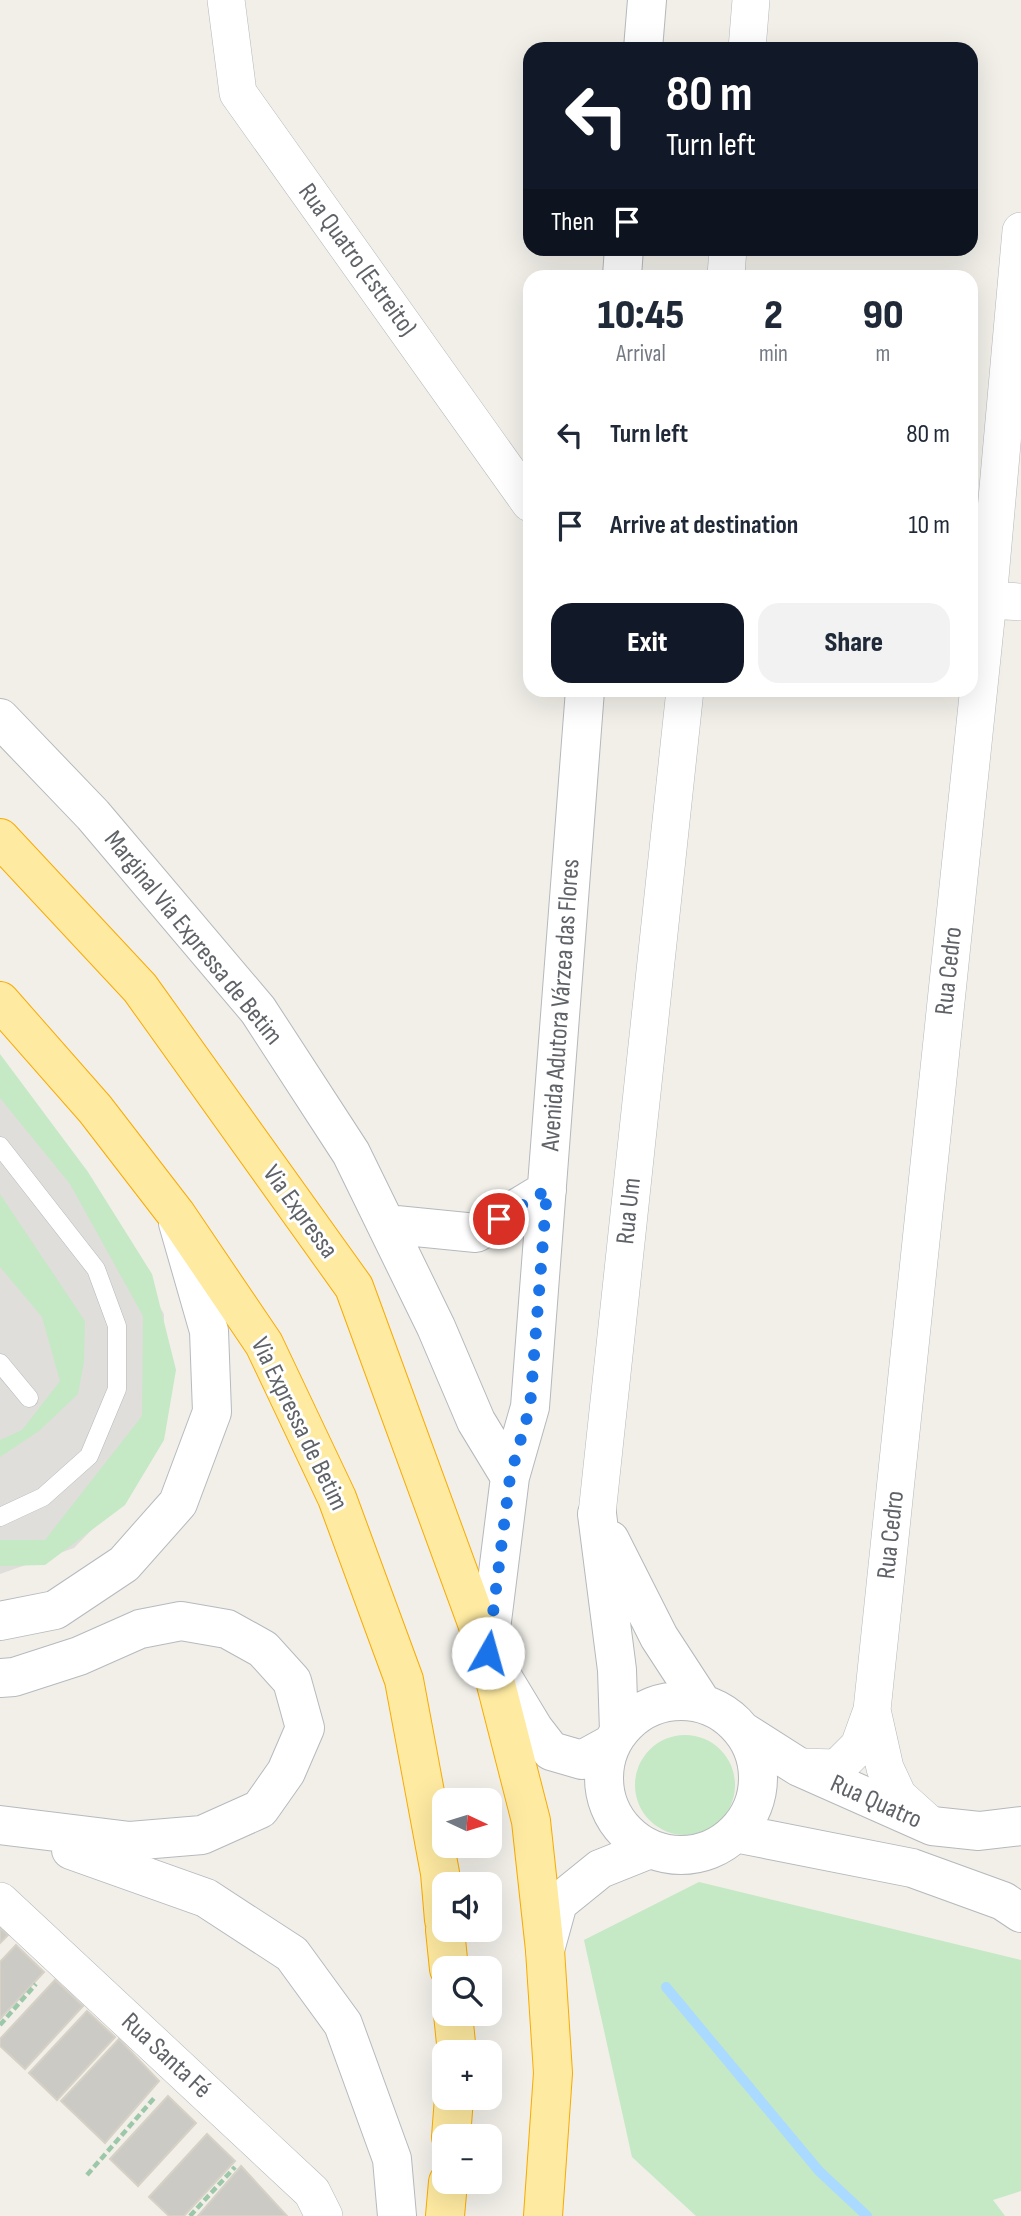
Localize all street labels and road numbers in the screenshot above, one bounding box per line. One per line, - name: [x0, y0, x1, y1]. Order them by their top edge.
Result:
- street label: Rua Quatro (Estreito): [291, 178, 423, 342]
- street label: Marginal Via Expressa de Betim: [97, 825, 289, 1051]
- street label: Avenida Adutora Várzea das Flores: [535, 858, 587, 1153]
- street label: Rua Cedro: [929, 925, 969, 1017]
- street label: Via Expressa: [256, 1159, 344, 1265]
- street label: Rua Um: [610, 1176, 648, 1246]
- street label: Via Expressa de Betim: [244, 1332, 354, 1516]
- street label: Rua Cedro: [871, 1489, 911, 1581]
- street label: Rua Quatro: [826, 1768, 926, 1836]
- street label: Rua Santa Fé: [115, 2007, 217, 2105]

